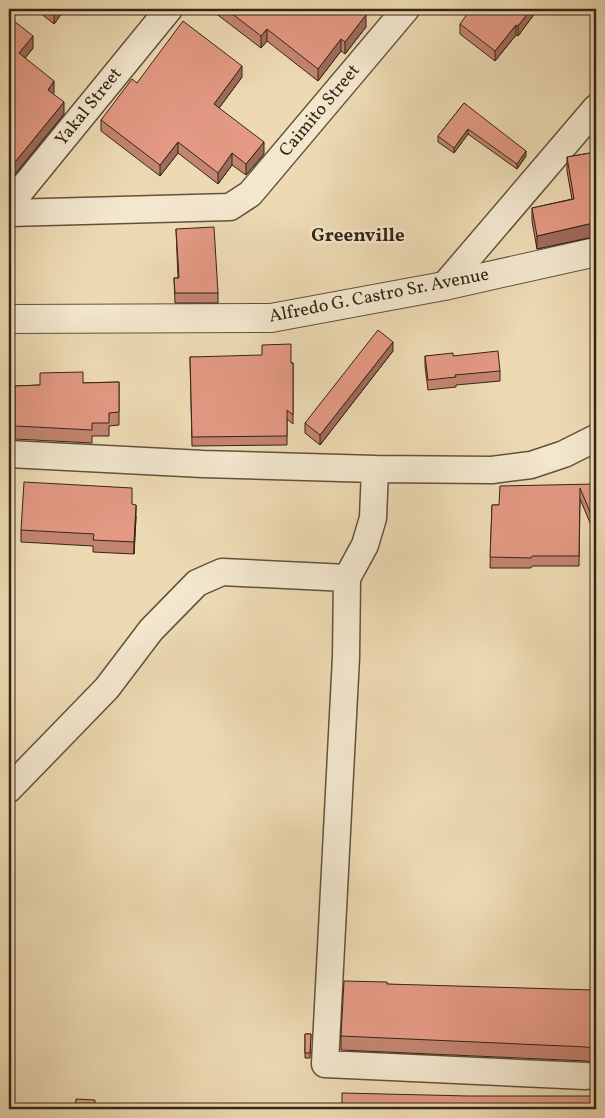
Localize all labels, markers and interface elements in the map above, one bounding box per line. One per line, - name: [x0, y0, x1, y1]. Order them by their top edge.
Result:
- street label: Caimito Street: [274, 59, 366, 163]
- street label: Yakal Street: [50, 63, 128, 151]
- district label: Greenville: [311, 223, 405, 249]
- street label: Alfredo G. Castro Sr. Avenue: [267, 262, 491, 330]

